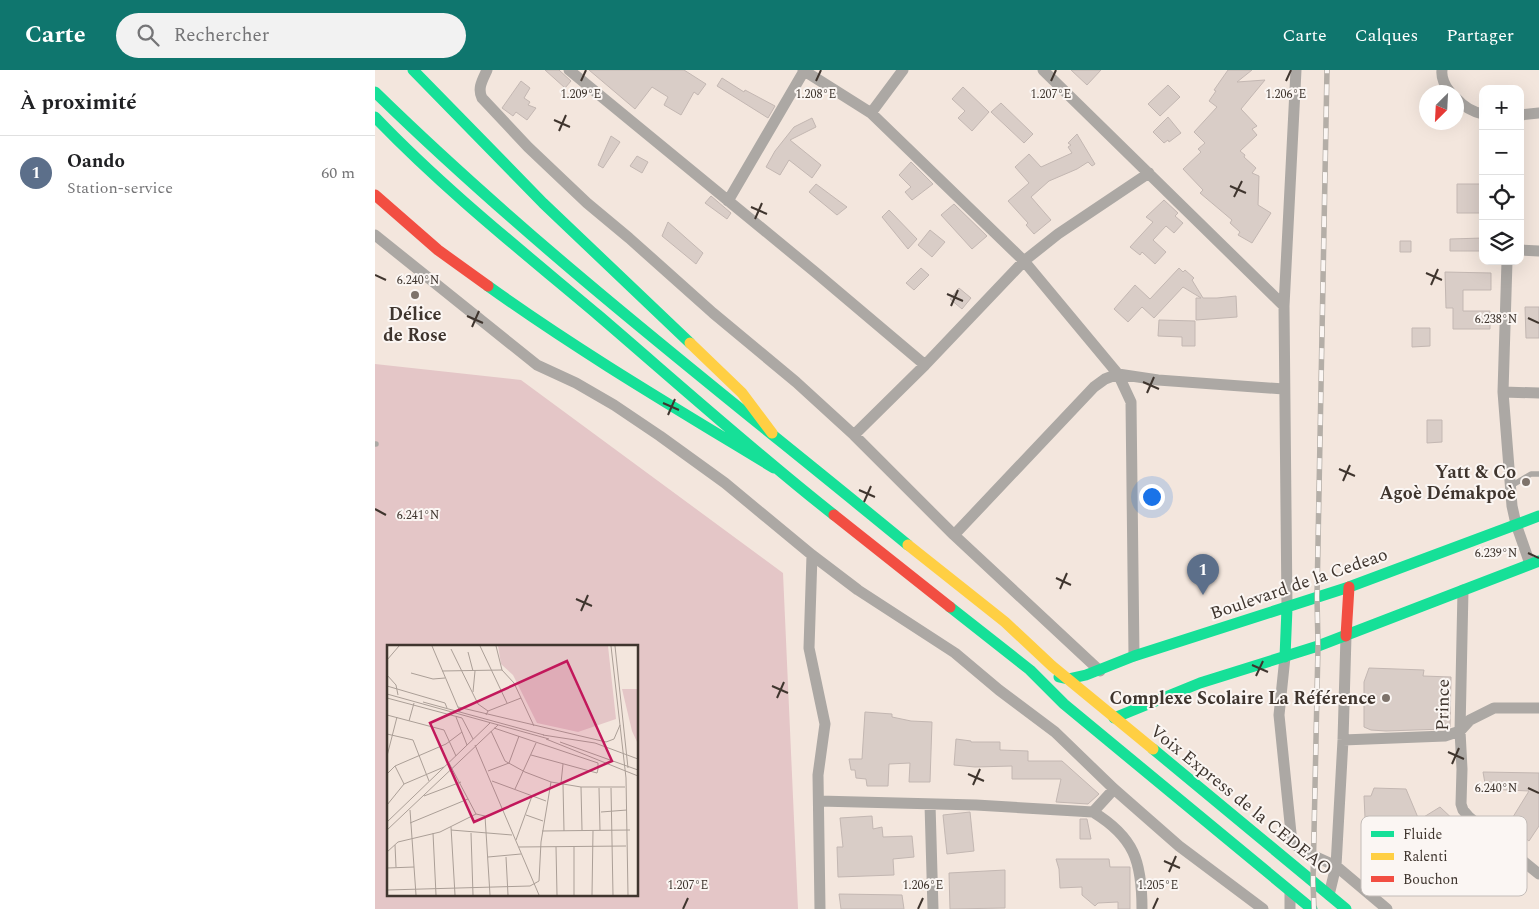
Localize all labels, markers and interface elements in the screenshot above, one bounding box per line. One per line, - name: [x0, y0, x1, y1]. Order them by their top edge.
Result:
- search box: [116, 13, 466, 58]
- text: Carte: [25, 17, 86, 53]
- icon: search: [134, 21, 162, 49]
- text: Rechercher: [174, 21, 269, 50]
- text: Carte: [1283, 22, 1327, 49]
- text: Calques: [1355, 22, 1418, 49]
- text: Partager: [1446, 22, 1514, 49]
- text: 1.209°E: [561, 85, 601, 104]
- text: 1.208°E: [796, 85, 836, 104]
- text: 1.207°E: [1031, 85, 1071, 104]
- text: 1.206°E: [1266, 85, 1306, 104]
- north arrow: [1419, 85, 1464, 130]
- map controls: [1479, 85, 1524, 265]
- button: +: [1479, 85, 1524, 130]
- text: À proximité: [20, 87, 137, 119]
- button: −: [1479, 130, 1524, 175]
- text: Oando: [67, 147, 125, 176]
- text: 1: [32, 161, 40, 185]
- text: 60 m: [321, 161, 355, 185]
- button: locate: [1479, 175, 1524, 220]
- text: Station-service: [67, 176, 173, 200]
- button: layers: [1479, 220, 1524, 265]
- text: 6.240°N: [397, 271, 439, 290]
- marker: Délice de Rose: [409, 289, 421, 301]
- place label: Délice de Rose: [383, 301, 447, 349]
- text: 6.238°N: [1475, 310, 1517, 329]
- place label: Yatt & Co Agoè Démakpoè: [1380, 459, 1516, 507]
- marker: Yatt & Co Agoè Démakpoè: [1520, 476, 1532, 488]
- your location: [1139, 484, 1165, 510]
- text: 6.241°N: [397, 506, 439, 525]
- street label: Boulevard de la Cedeao: [1207, 541, 1391, 627]
- text: 6.239°N: [1475, 544, 1517, 563]
- pin: 1: [1187, 554, 1219, 595]
- inset map: [387, 645, 639, 896]
- street label: Prince: [1429, 679, 1457, 731]
- place label: Complexe Scolaire La Référence: [1109, 685, 1376, 712]
- marker: Complexe Scolaire La Référence: [1380, 692, 1392, 704]
- street label: Voix Express de la CEDEAO: [1144, 718, 1338, 882]
- text: 6.240°N: [1475, 779, 1517, 798]
- legend: [1361, 816, 1527, 896]
- text: Fluide: [1403, 824, 1442, 845]
- text: Ralenti: [1403, 846, 1448, 867]
- text: Bouchon: [1403, 869, 1458, 890]
- text: 1.207°E: [668, 876, 708, 895]
- text: 1.206°E: [903, 876, 943, 895]
- text: 1.205°E: [1138, 876, 1178, 895]

